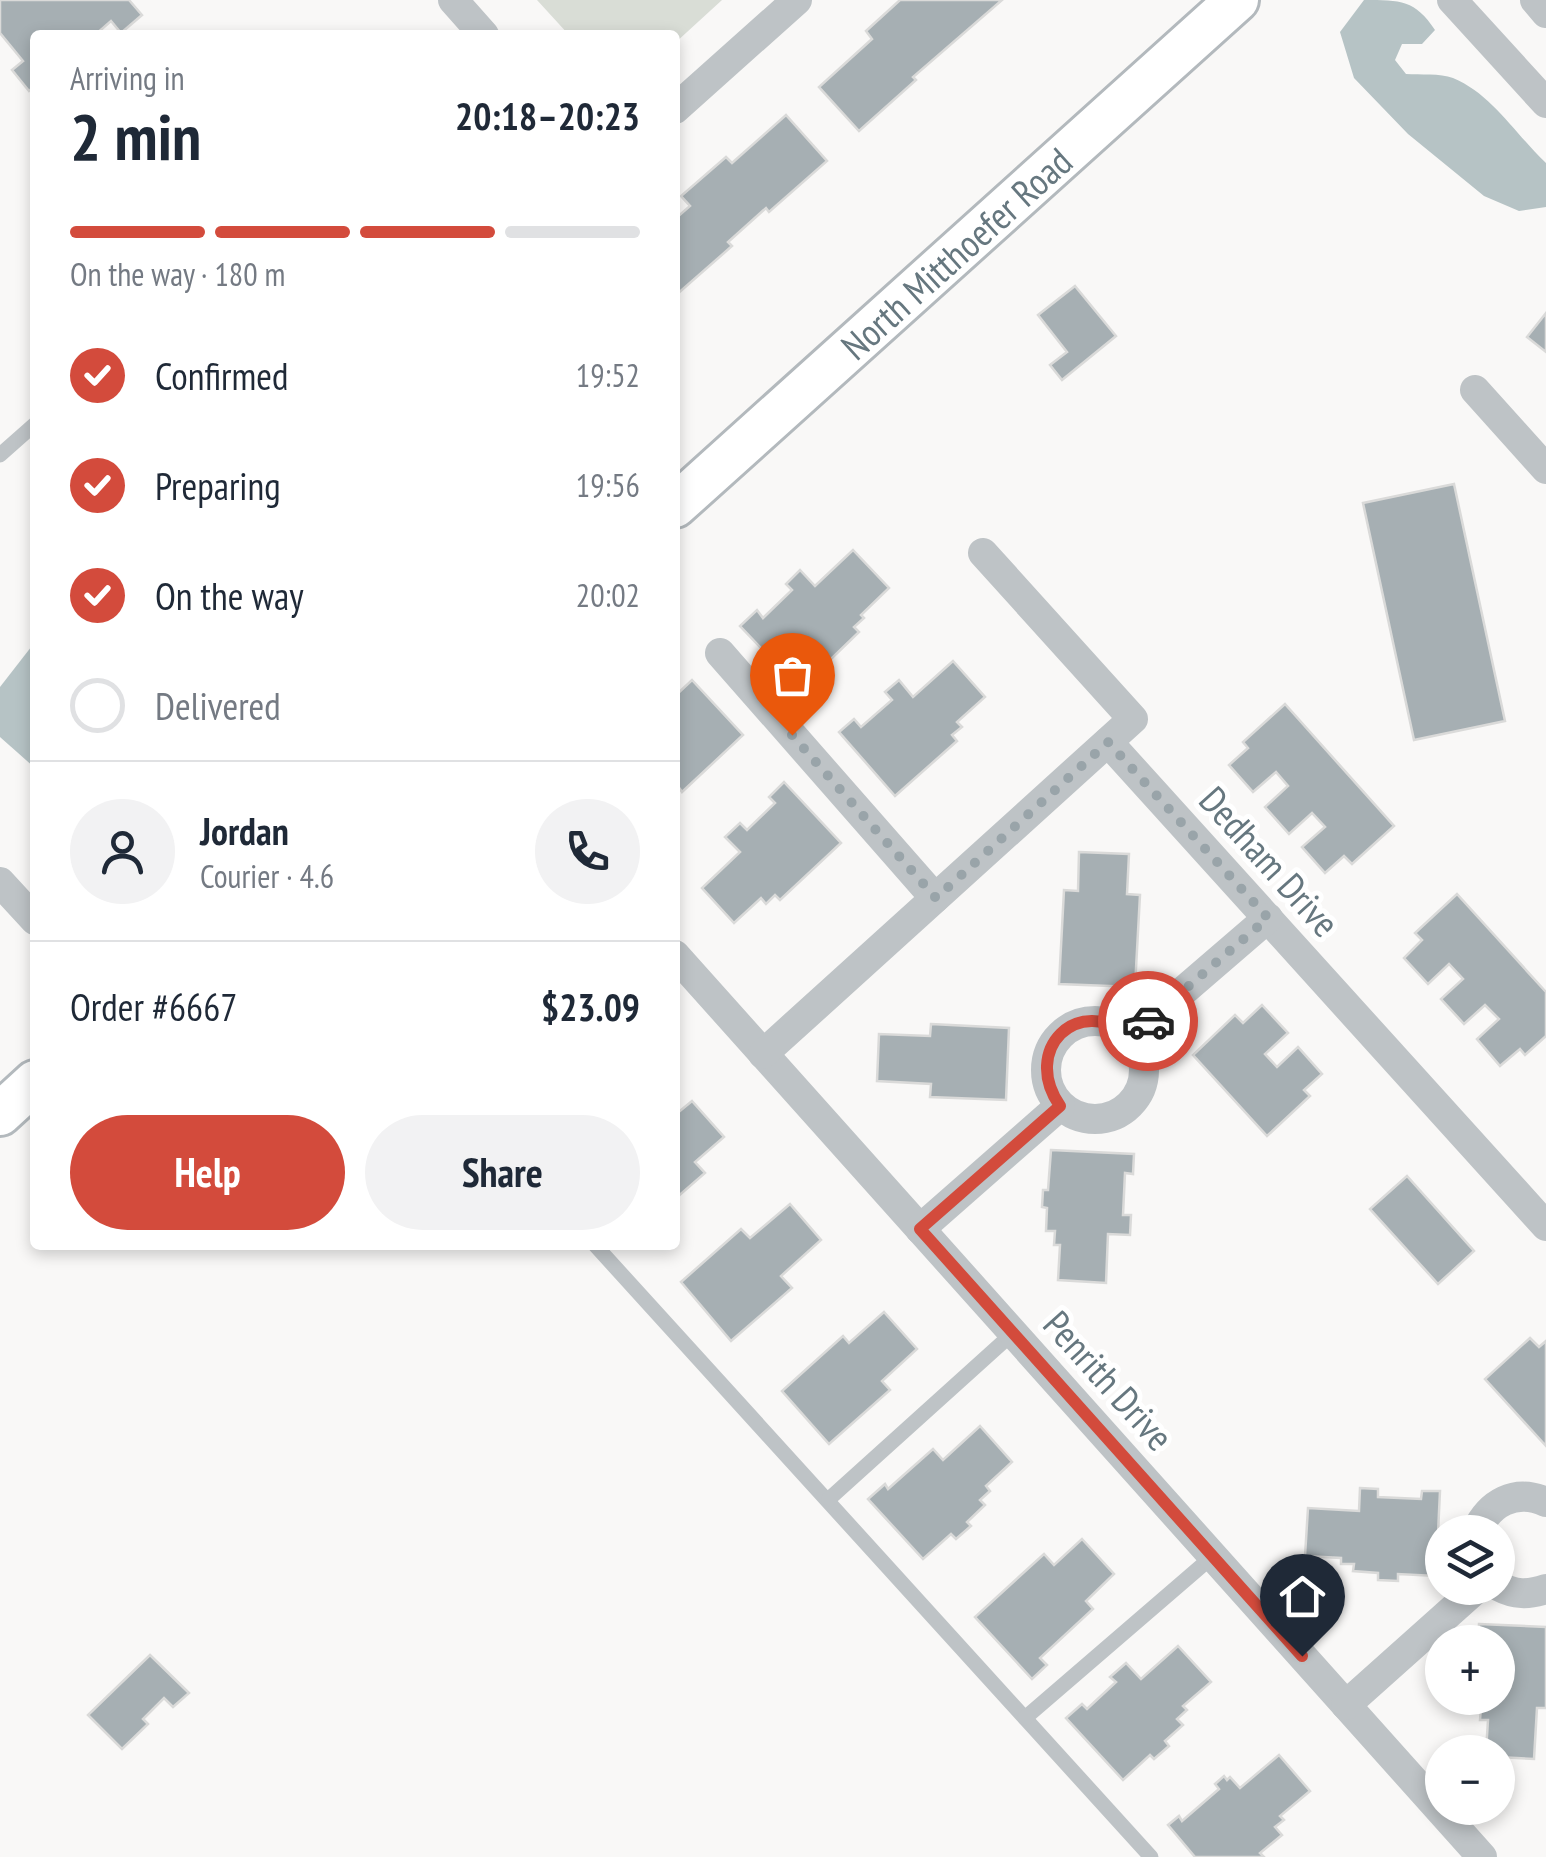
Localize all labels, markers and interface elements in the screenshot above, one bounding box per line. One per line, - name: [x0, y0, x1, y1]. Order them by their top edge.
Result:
- text: Arriving in: [70, 57, 185, 99]
- text: 20:18–20:23: [455, 91, 640, 140]
- text: 2 min: [70, 94, 201, 178]
- street label: North Mitthoefer Road: [830, 136, 1082, 370]
- text: On the way · 180 m: [70, 253, 285, 295]
- icon: check: [70, 348, 125, 403]
- text: Confirmed: [155, 351, 288, 400]
- text: 19:52: [576, 354, 640, 396]
- icon: check: [70, 458, 125, 513]
- text: Preparing: [155, 461, 281, 510]
- text: 19:56: [576, 464, 640, 506]
- icon: check: [70, 568, 125, 623]
- text: On the way: [155, 571, 303, 620]
- text: 20:02: [576, 574, 640, 616]
- pin: [750, 633, 835, 736]
- icon: bag: [765, 648, 820, 703]
- text: Delivered: [155, 681, 281, 730]
- street label: Dedham Drive: [1190, 776, 1350, 946]
- button: person: [70, 799, 175, 904]
- button: phone: [535, 799, 640, 904]
- text: Jordan: [200, 806, 289, 855]
- text: Courier · 4.6: [200, 855, 334, 897]
- courier: [1098, 971, 1198, 1071]
- text: Order #6667: [70, 982, 237, 1031]
- text: $23.09: [541, 982, 640, 1031]
- icon: car: [1121, 994, 1176, 1049]
- button: Help: [70, 1115, 345, 1230]
- button: Share: [365, 1115, 640, 1230]
- street label: Penrith Drive: [1033, 1300, 1185, 1460]
- map controls: [1425, 1515, 1515, 1825]
- button: layers: [1425, 1515, 1515, 1605]
- pin: [1260, 1554, 1345, 1657]
- icon: home: [1275, 1569, 1330, 1624]
- button: +: [1425, 1625, 1515, 1715]
- button: −: [1425, 1735, 1515, 1825]

